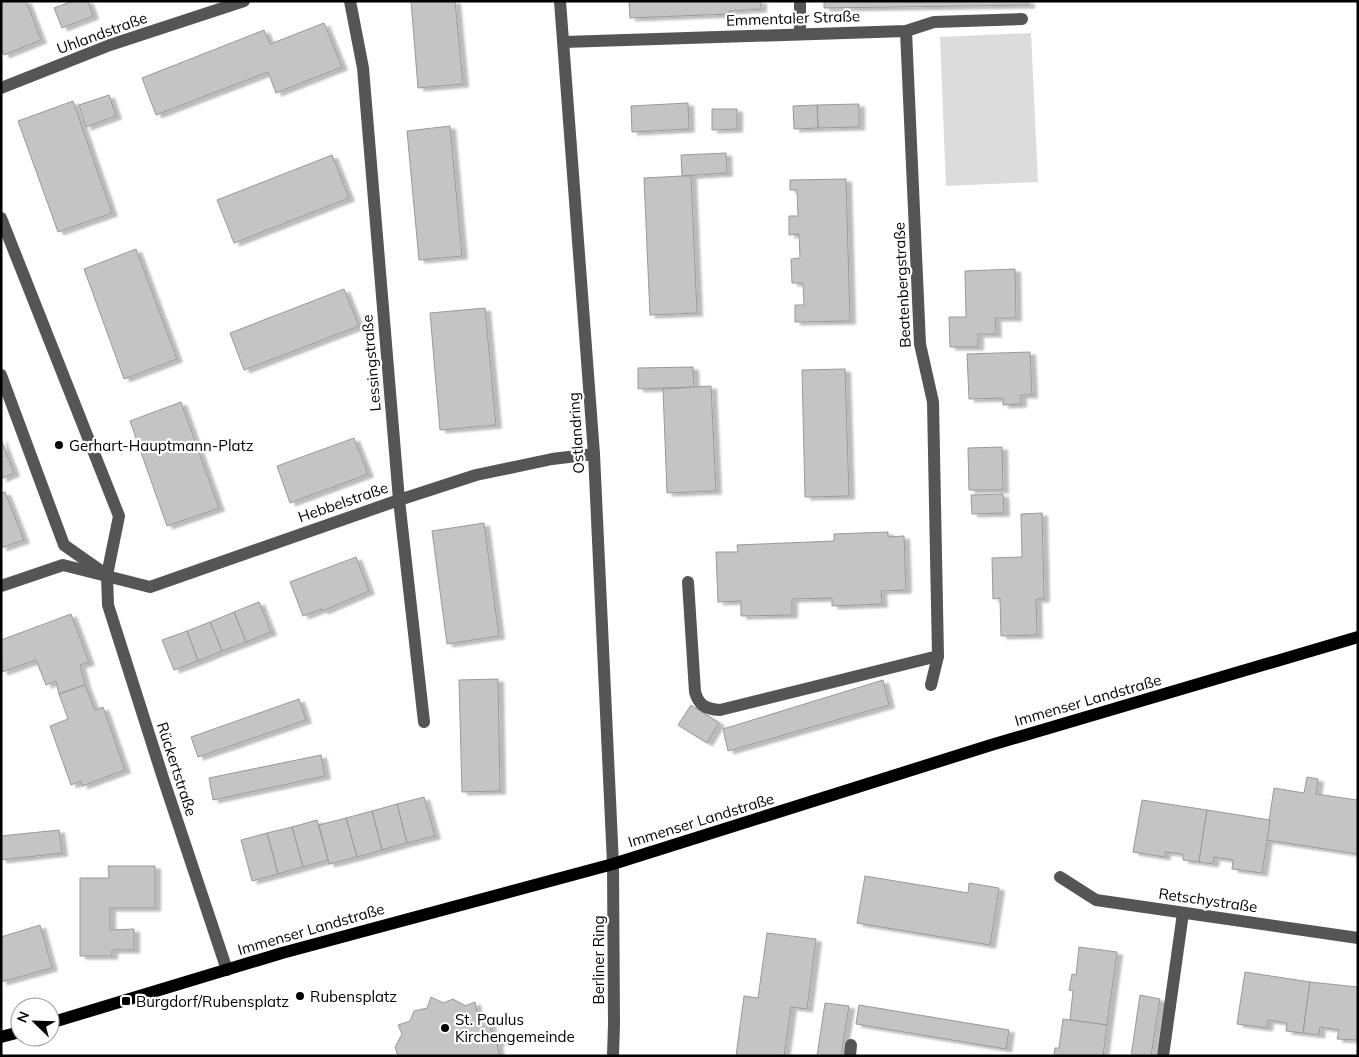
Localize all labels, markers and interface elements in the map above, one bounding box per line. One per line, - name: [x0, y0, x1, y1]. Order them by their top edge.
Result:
- street label: Emmentaler Straße: [726, 6, 860, 30]
- street label: Uhlandstraße: [54, 8, 150, 58]
- street label: Beatenbergstraße: [889, 222, 915, 348]
- street label: Lessingstraße: [357, 314, 385, 412]
- street label: Ostlandring: [564, 392, 588, 474]
- place label: Gerhart-Hauptmann-Platz: [69, 436, 254, 455]
- marker: Gerhart-Hauptmann-Platz: [53, 439, 65, 451]
- street label: Hebbelstraße: [295, 478, 391, 526]
- street label: Immenser Landstraße: [1012, 670, 1164, 730]
- street label: Rückertstraße: [153, 720, 201, 818]
- street label: Immenser Landstraße: [626, 789, 776, 851]
- street label: Retschystraße: [1157, 884, 1259, 916]
- street label: Immenser Landstraße: [235, 899, 387, 959]
- street label: Berliner Ring: [589, 915, 608, 1005]
- place label: Rubensplatz: [310, 987, 397, 1006]
- marker: Rubensplatz: [294, 990, 306, 1002]
- place label: Burgdorf/Rubensplatz: [136, 992, 289, 1011]
- marker: Burgdorf/Rubensplatz: [120, 995, 132, 1007]
- north arrow: [10, 997, 60, 1047]
- text: N: [13, 1009, 33, 1025]
- place label: St. Paulus Kirchengemeinde: [455, 1010, 575, 1046]
- marker: St. Paulus Kirchengemeinde: [439, 1022, 451, 1034]

